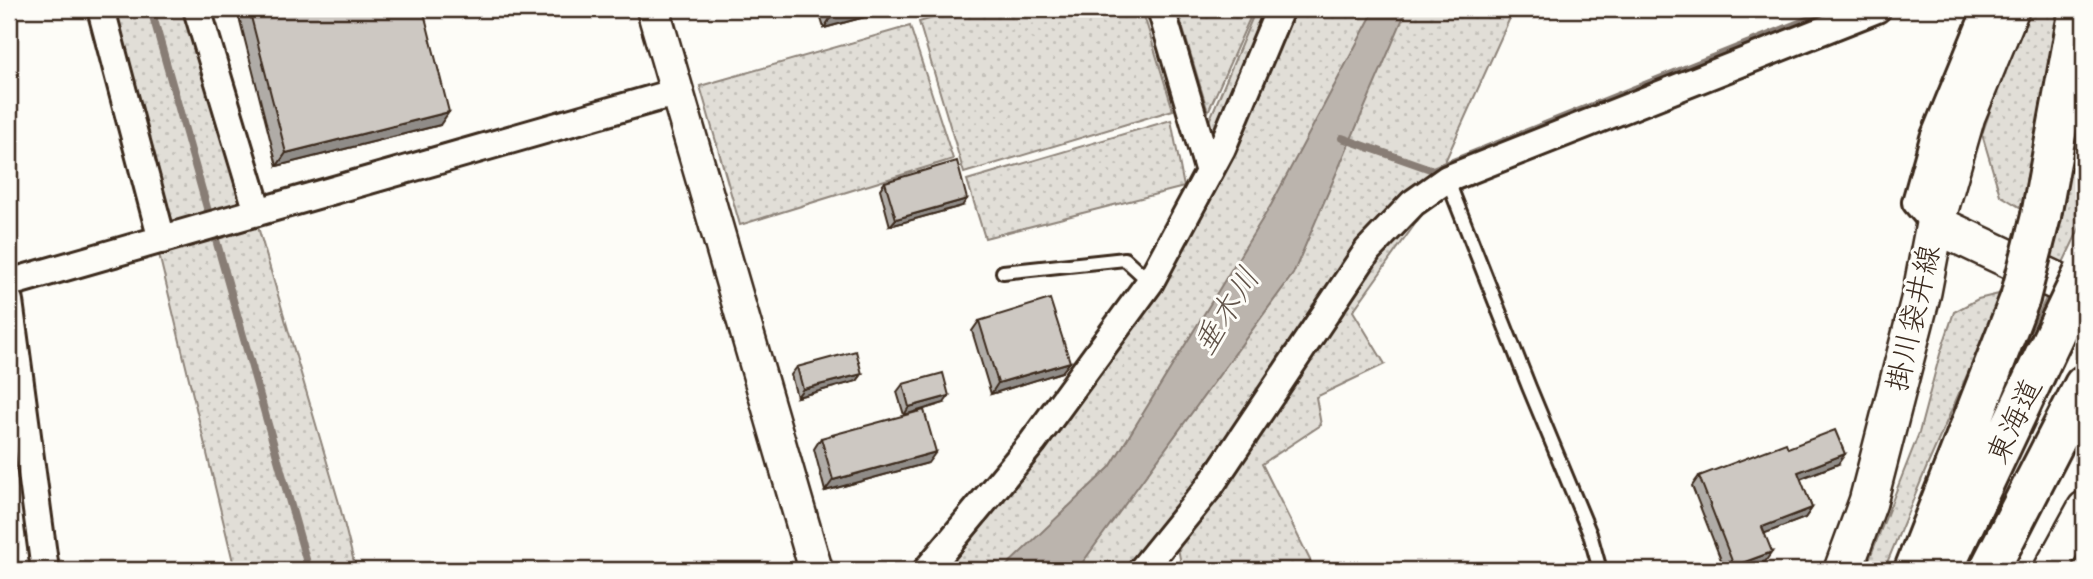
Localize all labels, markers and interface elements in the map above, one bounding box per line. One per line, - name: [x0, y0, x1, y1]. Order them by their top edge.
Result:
- street label: 掛川袋井線: [1878, 241, 1948, 395]
- water label: 垂木川: [1183, 259, 1269, 363]
- street label: 東海道: [1978, 372, 2050, 470]

